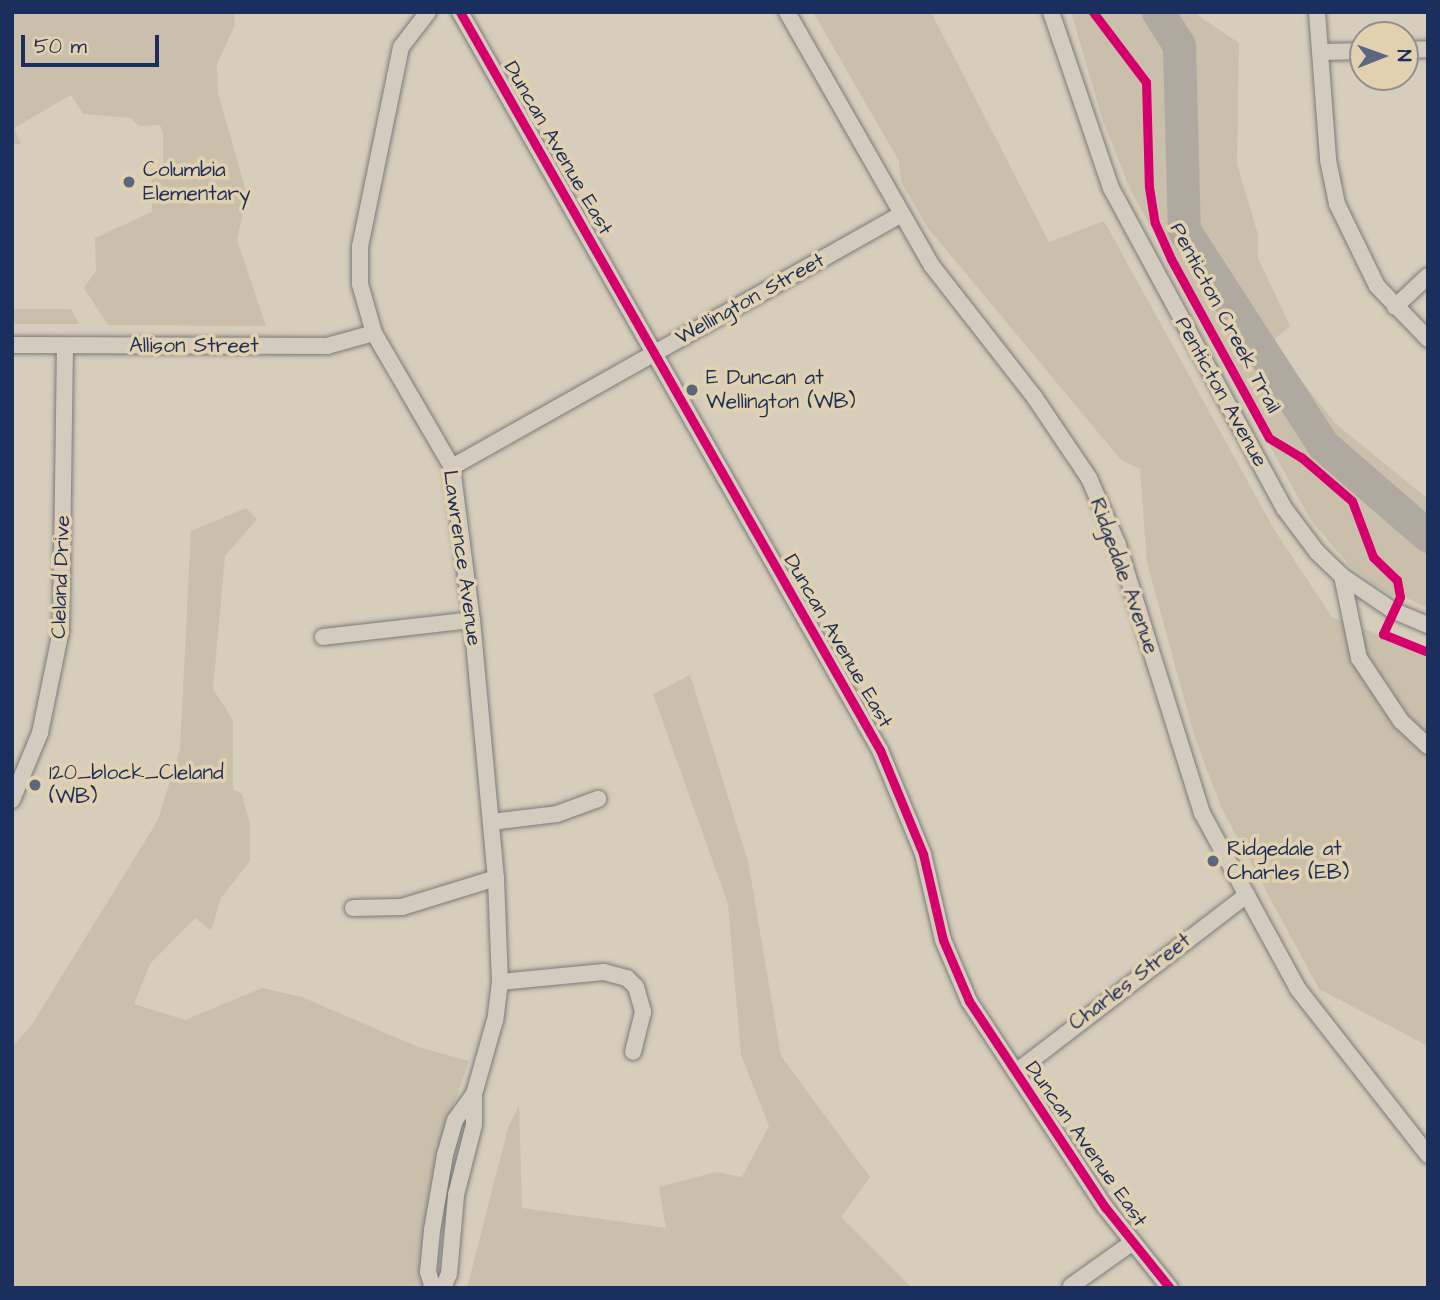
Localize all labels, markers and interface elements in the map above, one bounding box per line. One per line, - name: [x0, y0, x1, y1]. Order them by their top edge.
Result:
- scale bar: [24, 21, 163, 65]
- north arrow: [1349, 21, 1419, 91]
- text: 50 m: [34, 32, 87, 61]
- text: N: [1390, 49, 1417, 62]
- street label: Duncan Avenue East: [498, 57, 618, 239]
- place label: Columbia Elementary: [143, 157, 251, 207]
- marker: Columbia Elementary: [121, 174, 137, 190]
- street label: Penticton Creek Trail: [1164, 219, 1286, 417]
- street label: Wellington Street: [671, 248, 829, 350]
- street label: Penticton Avenue: [1169, 313, 1273, 471]
- street label: Allison Street: [129, 333, 259, 359]
- place label: E Duncan at Wellington (WB): [706, 365, 856, 415]
- marker: E Duncan at Wellington (WB): [684, 382, 700, 398]
- street label: Lawrence Avenue: [437, 469, 487, 647]
- street label: Ridgedale Avenue: [1084, 495, 1164, 657]
- street label: Cleland Drive: [46, 515, 76, 639]
- street label: Duncan Avenue East: [778, 550, 898, 732]
- place label: 120_block_Cleland (WB): [49, 760, 224, 810]
- marker: 120_block_Cleland (WB): [27, 777, 43, 793]
- place label: Ridgedale at Charles (EB): [1227, 836, 1349, 886]
- marker: Ridgedale at Charles (EB): [1205, 853, 1221, 869]
- street label: Charles Street: [1064, 928, 1196, 1036]
- street label: Duncan Avenue East: [1019, 1056, 1153, 1232]

